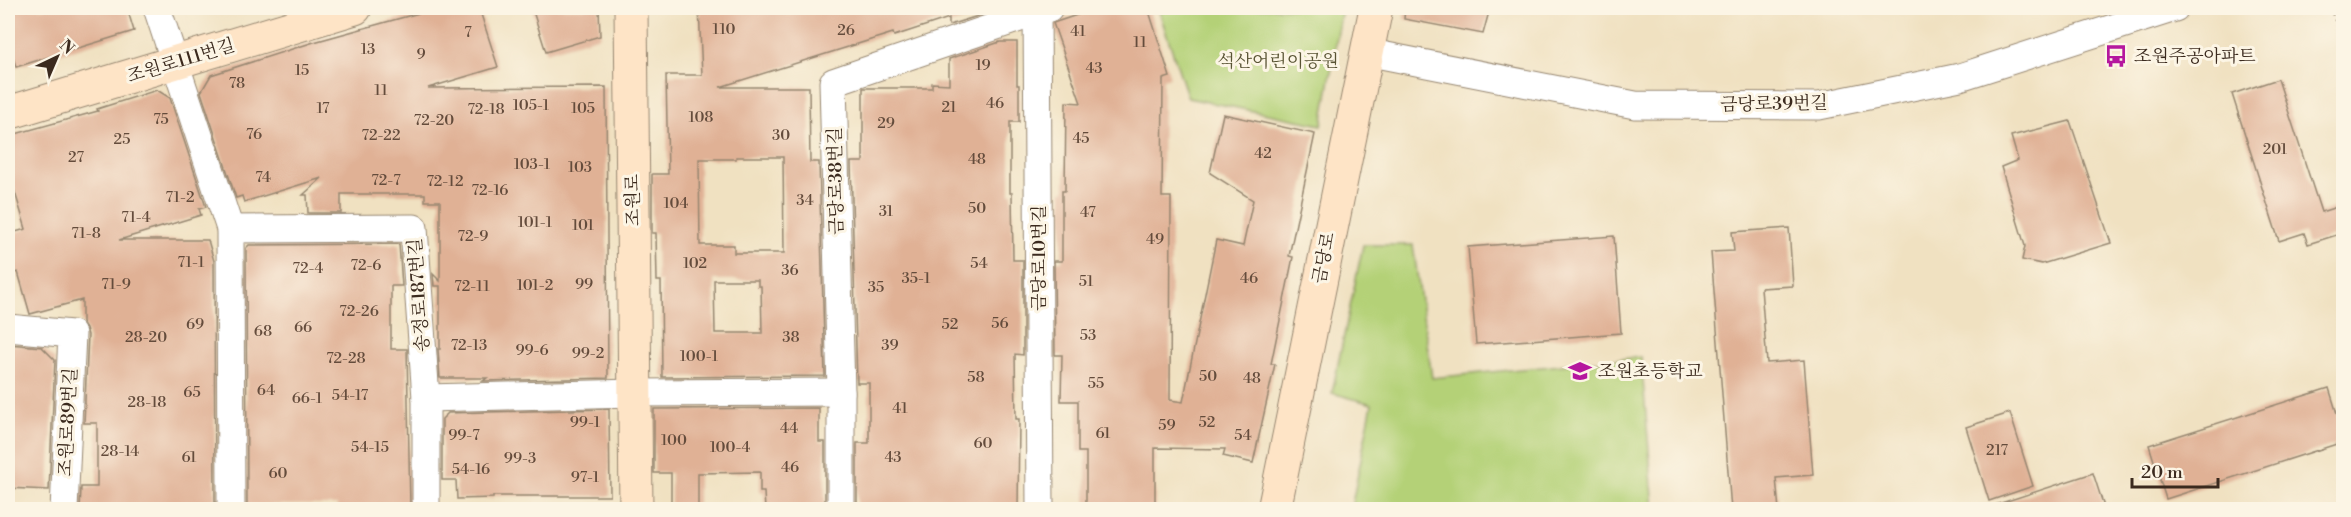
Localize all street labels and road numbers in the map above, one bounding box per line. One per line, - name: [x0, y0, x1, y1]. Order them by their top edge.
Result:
- street label: 조원로111번길: [124, 34, 238, 88]
- street label: 금당로39번길: [1720, 92, 1828, 116]
- street label: 금당로38번길: [824, 127, 848, 235]
- street label: 조원로: [621, 174, 645, 226]
- street label: 금당로10번길: [1028, 205, 1051, 311]
- street label: 금당로: [1308, 230, 1340, 286]
- street label: 송정로187번길: [404, 237, 434, 353]
- street label: 조원로89번길: [54, 367, 82, 477]

